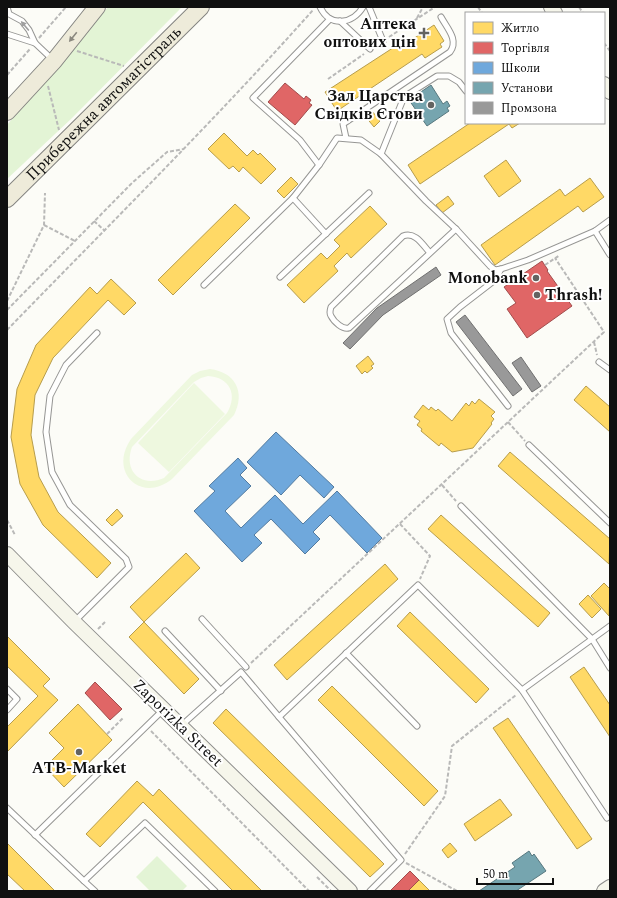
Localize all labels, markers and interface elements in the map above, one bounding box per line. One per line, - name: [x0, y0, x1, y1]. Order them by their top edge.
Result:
- place label: Аптека оптових цін: [324, 12, 417, 54]
- legend: [465, 12, 605, 124]
- text: Житло: [501, 19, 539, 38]
- one-way arrow: [20, 20, 29, 31]
- street label: Прибережна автомагістраль: [20, 21, 187, 186]
- marker: Аптека оптових цін: [419, 28, 429, 38]
- one-way arrow: [68, 32, 77, 43]
- text: Торгівля: [501, 39, 550, 58]
- text: Школи: [501, 59, 540, 78]
- text: Установи: [501, 79, 553, 98]
- place label: Зал Царства Свідків Єгови: [315, 84, 424, 126]
- text: Промзона: [501, 99, 557, 118]
- marker: Зал Царства Свідків Єгови: [426, 100, 436, 110]
- place label: Monobank: [448, 266, 528, 290]
- marker: Monobank: [531, 273, 541, 283]
- place label: Thrash!: [545, 283, 602, 307]
- marker: Thrash!: [532, 290, 542, 300]
- street label: Zaporizka Street: [127, 674, 229, 773]
- marker: ATB-Market: [74, 747, 84, 757]
- place label: ATB-Market: [32, 756, 126, 780]
- scale bar: [477, 860, 553, 886]
- text: 50 m: [483, 865, 508, 884]

